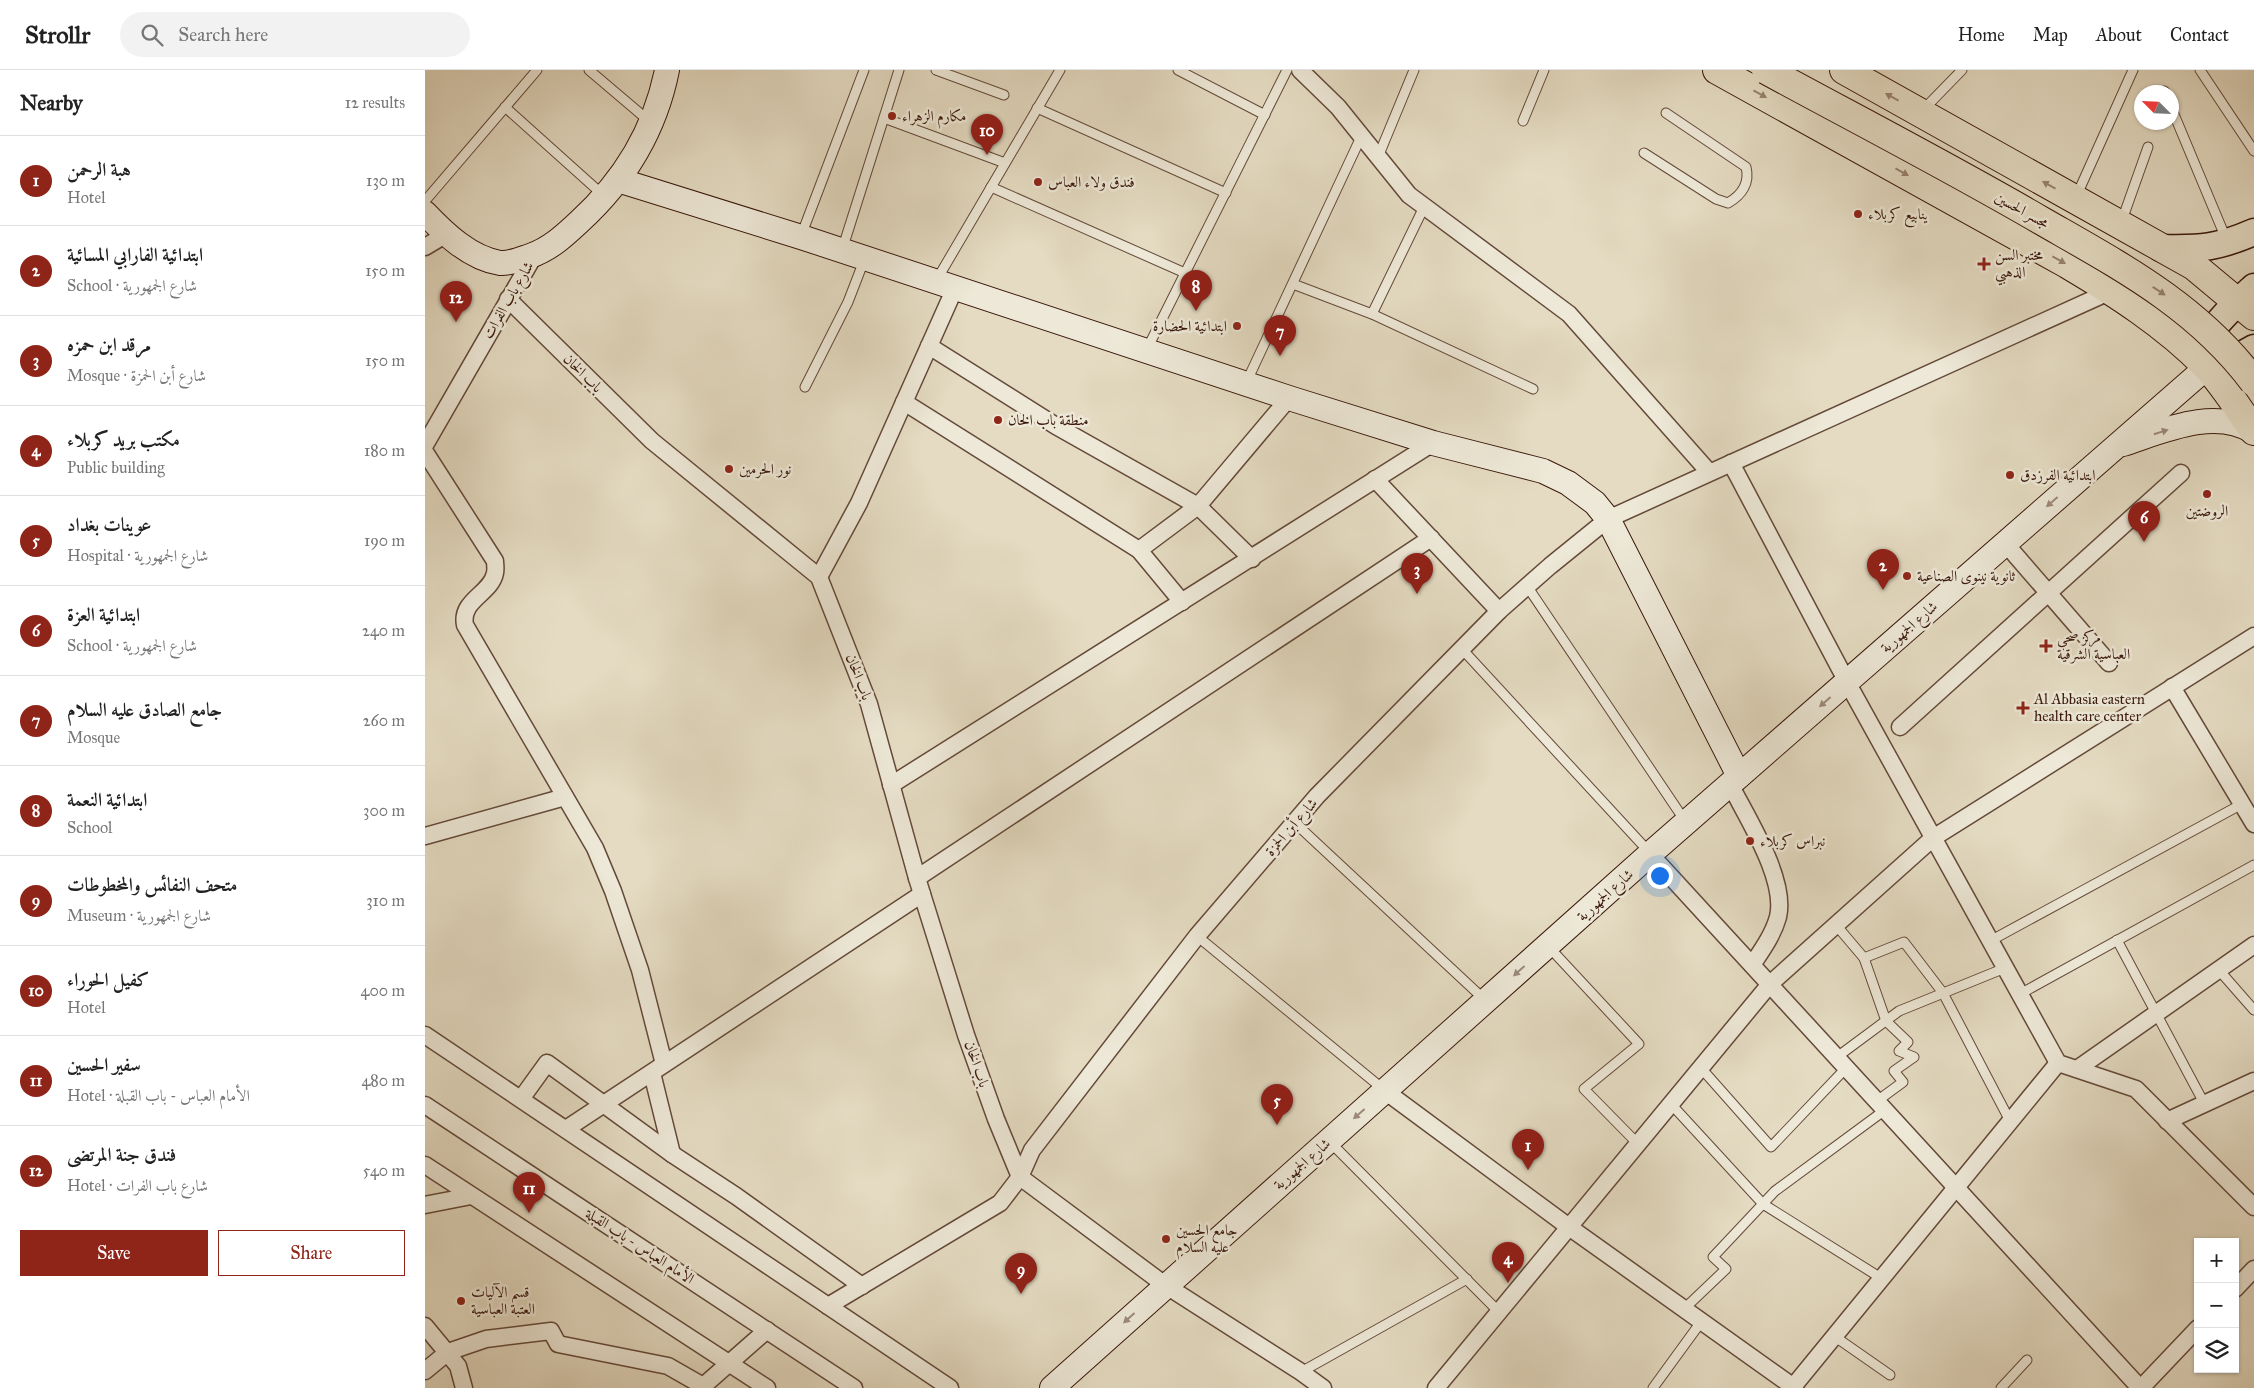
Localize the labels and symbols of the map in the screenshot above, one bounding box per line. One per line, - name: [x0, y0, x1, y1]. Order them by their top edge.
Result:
- north arrow: [2134, 85, 2179, 130]
- one-way arrow: [1753, 89, 1766, 98]
- one-way arrow: [1884, 93, 1899, 101]
- place label: مكارم الزهراء: [902, 107, 966, 129]
- marker: مكارم الزهراء: [886, 110, 898, 122]
- pin: 10: [971, 114, 1003, 155]
- one-way arrow: [1895, 168, 1909, 177]
- place label: فندق ولاء العباس: [1048, 173, 1135, 191]
- marker: فندق ولاء العباس: [1032, 176, 1044, 188]
- one-way arrow: [2042, 181, 2055, 190]
- street label: مجسر الحسين: [1991, 188, 2052, 233]
- place label: ينابيع كربلاء: [1868, 205, 1928, 228]
- marker: ينابيع كربلاء: [1852, 208, 1864, 220]
- place label: مختبر السن الذهبي: [1995, 246, 2043, 286]
- one-way arrow: [2053, 255, 2066, 264]
- marker: مختبر السن الذهبي: [1977, 257, 1991, 271]
- street label: شارع باب الفرات: [479, 258, 541, 344]
- pin: 8: [1180, 270, 1212, 311]
- pin: 12: [440, 281, 472, 322]
- one-way arrow: [2153, 286, 2166, 296]
- pin: 7: [1264, 315, 1296, 356]
- place label: ابتدائية الحضارة: [1153, 317, 1227, 335]
- marker: ابتدائية الحضارة: [1231, 320, 1243, 332]
- street label: باب الخان: [560, 350, 606, 396]
- place label: منطقة باب الخان: [1008, 411, 1089, 429]
- marker: منطقة باب الخان: [992, 414, 1004, 426]
- one-way arrow: [2154, 428, 2169, 436]
- place label: نور الحرمين: [739, 460, 791, 479]
- marker: نور الحرمين: [723, 463, 735, 475]
- place label: ابتدائية الفرزدق: [2020, 466, 2096, 485]
- marker: ابتدائية الفرزدق: [2004, 469, 2016, 481]
- marker: الروضتين: [2201, 488, 2213, 500]
- one-way arrow: [2045, 496, 2058, 507]
- pin: 6: [2128, 501, 2160, 542]
- place label: الروضتين: [2186, 502, 2228, 520]
- pin: 2: [1867, 549, 1899, 590]
- pin: 3: [1401, 553, 1433, 594]
- place label: ثانوية نينوى الصناعية: [1917, 567, 2015, 585]
- marker: ثانوية نينوى الصناعية: [1901, 570, 1913, 582]
- street label: شارع الجمهورية: [1877, 597, 1944, 660]
- place label: مركز صحي العباسية الشرقية: [2057, 628, 2130, 664]
- marker: مركز صحي العباسية الشرقية: [2039, 639, 2053, 653]
- street label: باب الخان: [842, 651, 876, 703]
- place label: Al Abbasia eastern health care center: [2033, 690, 2145, 725]
- one-way arrow: [1818, 696, 1831, 707]
- marker: Al Abbasia eastern health care center: [2016, 701, 2030, 715]
- street label: شارع أبن الحمزة: [1259, 793, 1324, 862]
- place label: نبراس كربلاء: [1760, 832, 1825, 850]
- marker: نبراس كربلاء: [1744, 835, 1756, 847]
- your location: [1647, 863, 1673, 889]
- street label: شارع الجمهورية: [1573, 865, 1640, 928]
- one-way arrow: [1514, 965, 1526, 977]
- street label: باب الخان: [961, 1038, 993, 1090]
- pin: 5: [1261, 1084, 1293, 1125]
- one-way arrow: [1352, 1109, 1365, 1120]
- pin: 1: [1512, 1129, 1544, 1170]
- street label: شارع الجمهورية: [1270, 1134, 1337, 1197]
- pin: 11: [513, 1172, 545, 1213]
- street label: الأمام العباس - باب القبلة: [579, 1202, 699, 1291]
- place label: جامع الحسين عليه السلام: [1176, 1221, 1238, 1260]
- marker: جامع الحسين عليه السلام: [1160, 1233, 1172, 1245]
- pin: 4: [1492, 1242, 1524, 1283]
- pin: 9: [1005, 1253, 1037, 1294]
- place label: قسم الآليات العتبة العباسية: [471, 1282, 535, 1318]
- marker: قسم الآليات العتبة العباسية: [455, 1295, 467, 1307]
- one-way arrow: [1124, 1312, 1136, 1324]

